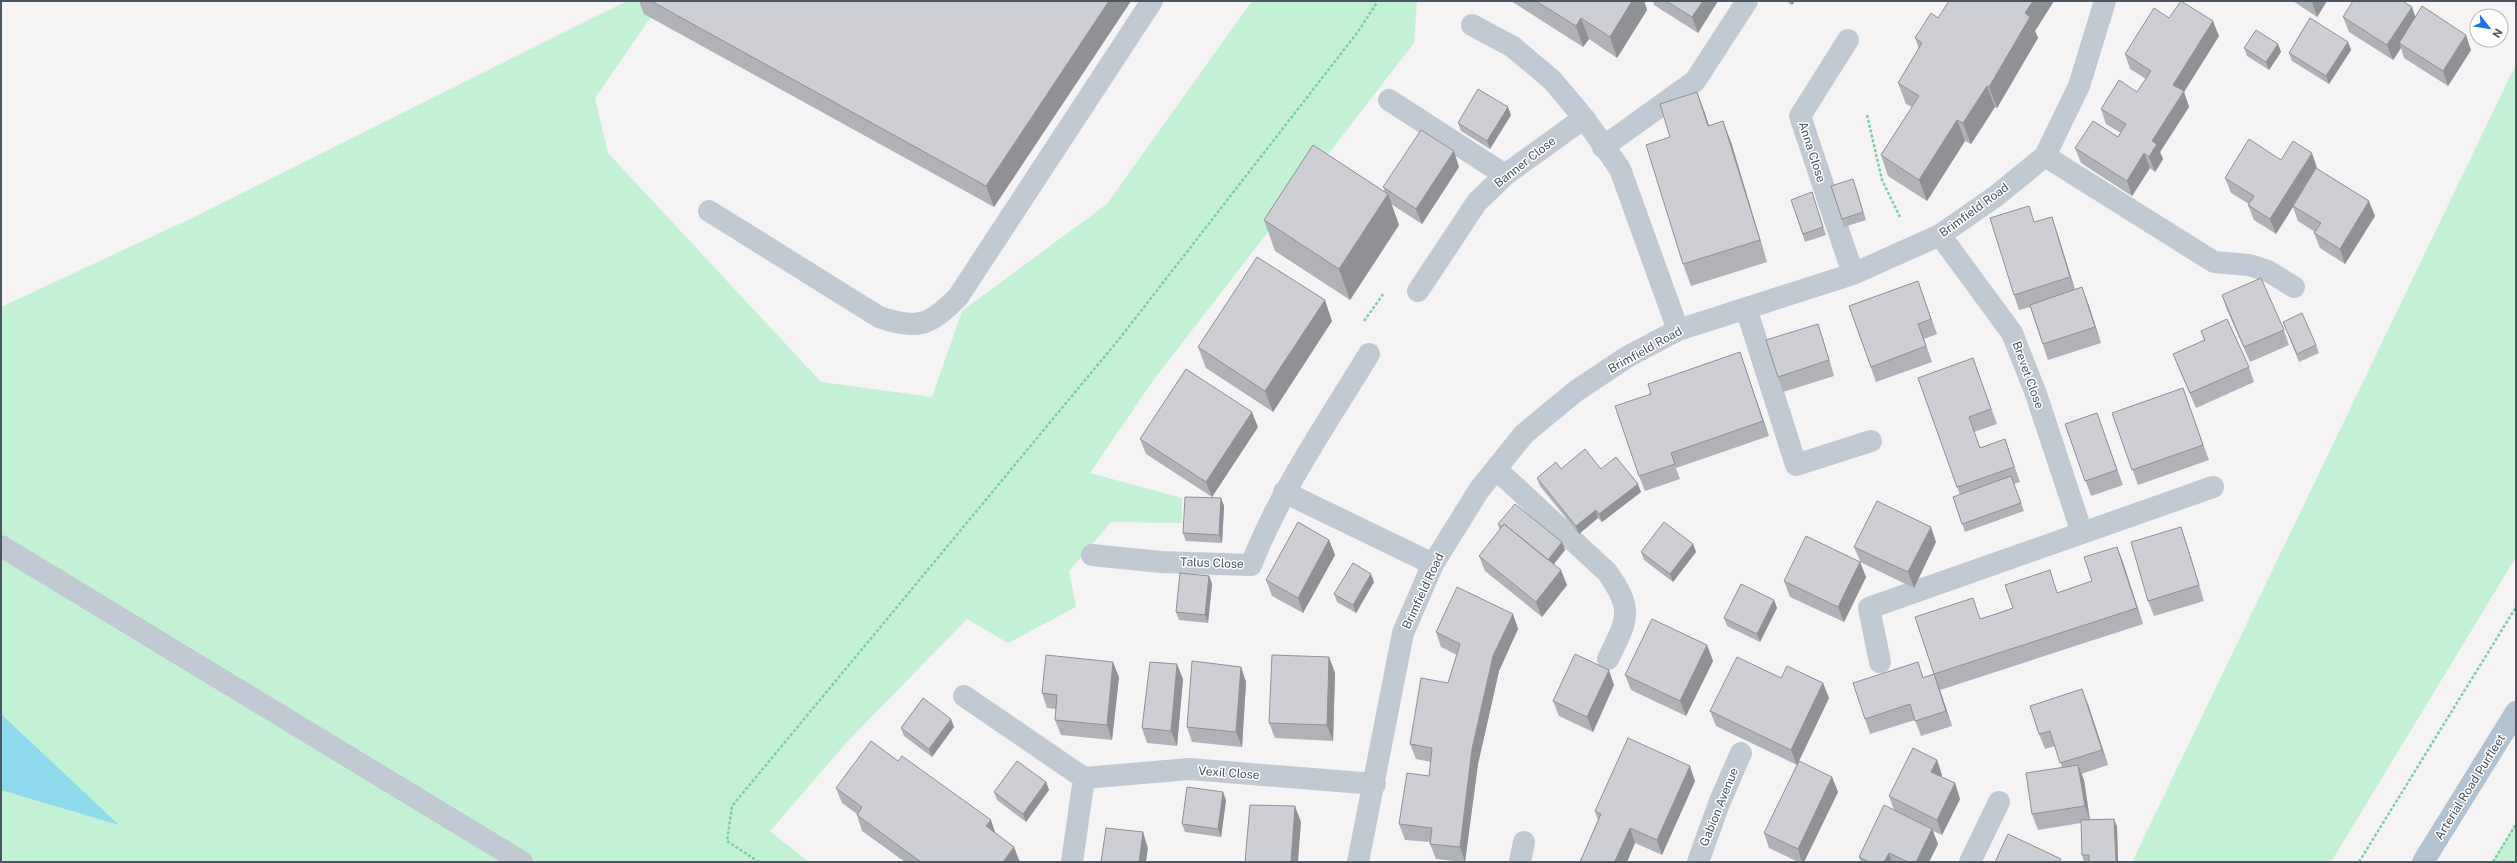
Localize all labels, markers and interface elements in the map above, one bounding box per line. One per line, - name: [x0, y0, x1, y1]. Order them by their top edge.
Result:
- north arrow: [2469, 8, 2509, 48]
- text: N: [2490, 26, 2505, 40]
- street label: Anna Close: [1796, 120, 1828, 184]
- street label: Banner Close: [1491, 134, 1559, 190]
- street label: Brimfield Road: [1937, 180, 2011, 240]
- street label: Brimfield Road: [1606, 324, 1684, 376]
- street label: Brevet Close: [2009, 339, 2047, 411]
- street label: Brimfield Road: [1399, 551, 1447, 631]
- street label: Talus Close: [1180, 555, 1244, 571]
- street label: Arterial Road Purfleet: [2432, 731, 2508, 842]
- street label: Vexil Close: [1198, 764, 1260, 782]
- street label: Gabion Avenue: [1697, 766, 1741, 848]

